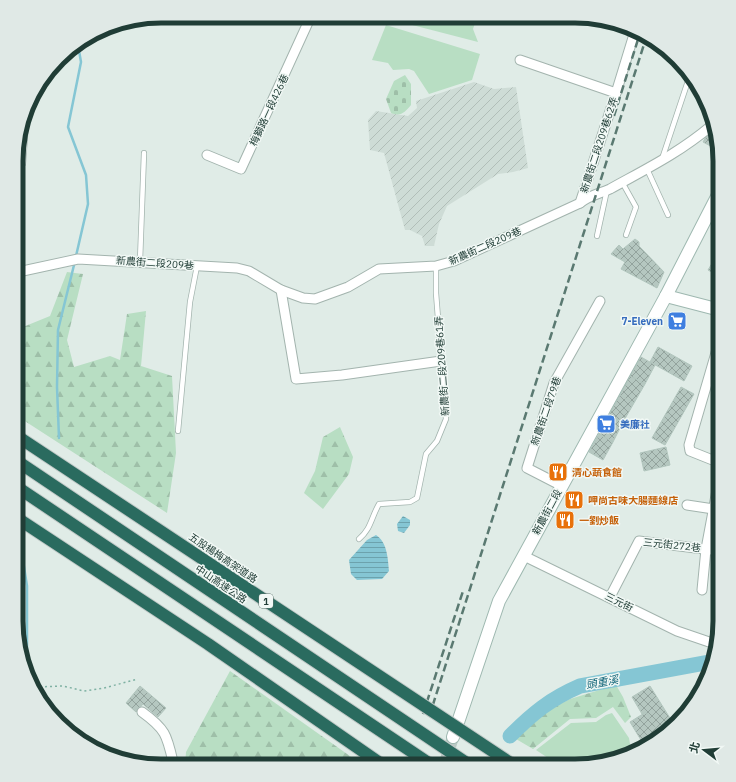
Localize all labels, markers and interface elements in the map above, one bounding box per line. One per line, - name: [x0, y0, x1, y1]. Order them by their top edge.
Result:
- street label: 梅獅路一段426巷: [247, 72, 291, 148]
- street label: 新農街二段209巷62弄: [577, 95, 621, 195]
- street label: 新農街二段209巷: [447, 224, 523, 268]
- street label: 新農街二段209巷: [116, 254, 194, 272]
- supermarket icon: 7-Eleven: [666, 310, 688, 332]
- place label: 7-Eleven: [621, 315, 663, 328]
- street label: 新農街二段209巷61弄: [432, 316, 452, 416]
- street label: 新農街二段79巷: [528, 375, 564, 447]
- supermarket icon: 美廉社: [595, 413, 617, 435]
- place label: 美廉社: [620, 418, 650, 431]
- restaurant icon: 清心蔬食館: [547, 461, 569, 483]
- place label: 清心蔬食館: [572, 466, 622, 479]
- street label: 新農街二段: [530, 487, 564, 537]
- restaurant icon: 呷尚古味大腸麵線店: [563, 489, 585, 511]
- place label: 呷尚古味大腸麵線店: [588, 494, 678, 507]
- restaurant icon: 一劉炒飯: [554, 509, 576, 531]
- place label: 一劉炒飯: [579, 514, 619, 527]
- street label: 五股楊梅高架道路: [186, 530, 260, 586]
- street label: 三元街272巷: [642, 536, 702, 554]
- street label: 中山高速公路: [192, 562, 250, 606]
- street label: 三元街: [603, 590, 635, 614]
- road number: 1: [259, 594, 273, 608]
- water label: 頭重溪: [585, 672, 621, 692]
- north arrow: [684, 730, 724, 770]
- text: 北: [686, 740, 703, 754]

